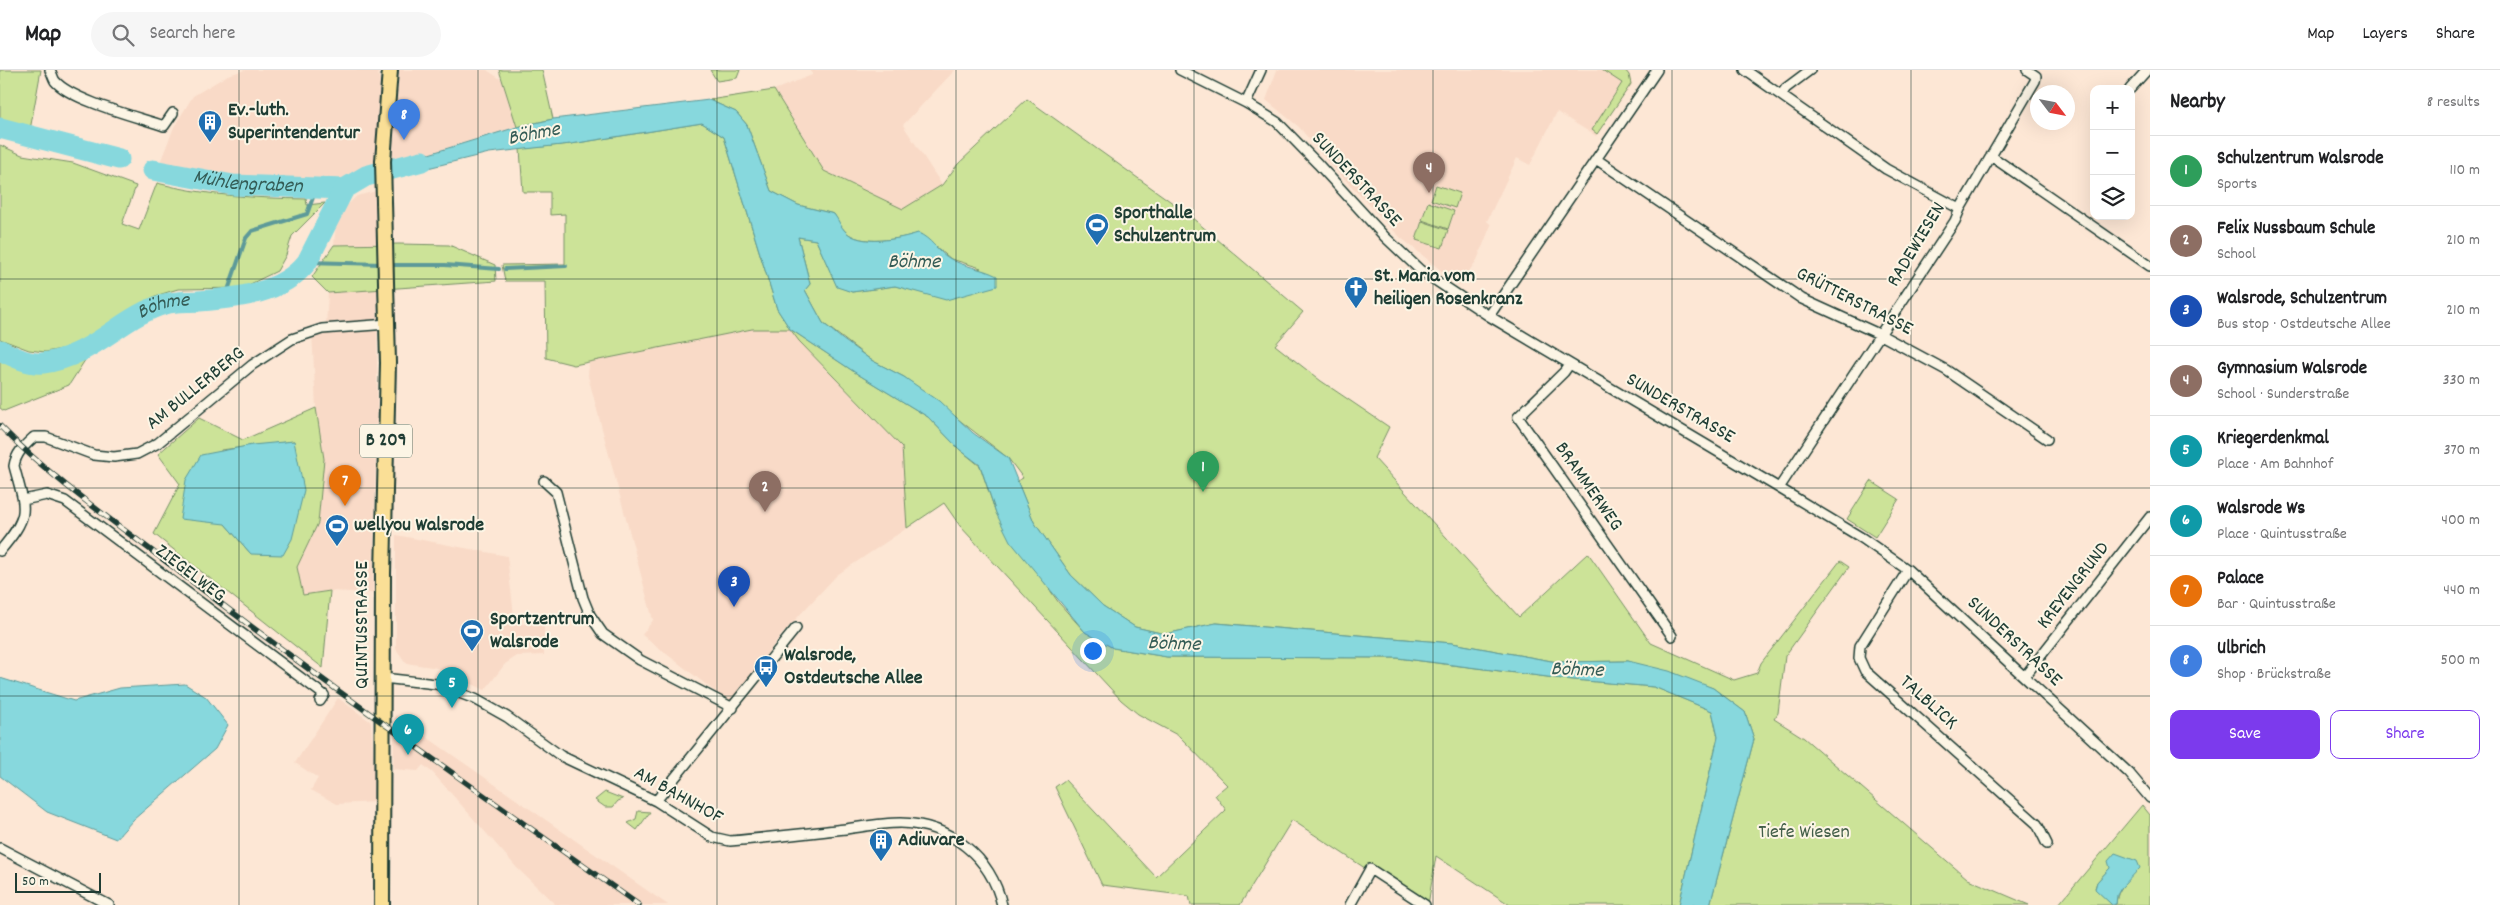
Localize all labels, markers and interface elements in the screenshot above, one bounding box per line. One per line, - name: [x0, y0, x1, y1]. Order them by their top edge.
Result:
- search box: [91, 12, 441, 57]
- text: Map: [25, 18, 61, 52]
- icon: search: [109, 21, 137, 49]
- text: Search here: [149, 21, 235, 48]
- text: Map: [2307, 22, 2334, 47]
- text: Layers: [2362, 22, 2408, 47]
- text: Share: [2436, 22, 2475, 47]
- north arrow: [2030, 85, 2075, 130]
- map controls: [2090, 85, 2135, 220]
- button: +: [2090, 85, 2135, 130]
- text: Nearby: [2170, 88, 2225, 118]
- text: 8 results: [2427, 91, 2480, 114]
- place label: Ev.-luth. Superintendentur: [228, 97, 361, 148]
- pin: 8: [388, 99, 420, 140]
- building icon: Ev.-luth. Superintendentur: [197, 109, 223, 143]
- water label: Böhme: [505, 115, 564, 155]
- street label: SUNDERSTRASSE: [1304, 126, 1408, 234]
- button: −: [2090, 130, 2135, 175]
- text: Schulzentrum Walsrode: [2217, 146, 2384, 173]
- pin: 4: [1413, 152, 1445, 193]
- text: 1: [2184, 159, 2188, 182]
- text: 110 m: [2450, 159, 2480, 182]
- water label: Mühlengraben: [191, 163, 304, 203]
- text: Sports: [2217, 173, 2257, 196]
- button: layers: [2090, 175, 2135, 220]
- street label: RADEWIESEN: [1881, 197, 1953, 293]
- place label: Sporthalle Schulzentrum: [1114, 200, 1216, 251]
- sports icon: Sporthalle Schulzentrum: [1084, 212, 1110, 246]
- text: Felix Nussbaum Schule: [2217, 216, 2375, 243]
- text: 2: [2183, 229, 2190, 252]
- text: 210 m: [2446, 229, 2480, 252]
- text: School: [2217, 243, 2256, 266]
- water label: Böhme: [888, 248, 942, 278]
- street label: GRÜTTERSTRASSE: [1791, 260, 1917, 344]
- place label: St. Maria vom heiligen Rosenkranz: [1374, 263, 1523, 314]
- church icon: St. Maria vom heiligen Rosenkranz: [1343, 275, 1369, 309]
- water label: Böhme: [132, 286, 191, 328]
- text: Walsrode, Schulzentrum: [2217, 286, 2387, 313]
- text: 3: [2182, 299, 2190, 322]
- text: 210 m: [2446, 299, 2480, 322]
- text: Bus stop · Ostdeutsche Allee: [2217, 313, 2391, 336]
- street label: AM BULLERBERG: [141, 340, 251, 438]
- text: Gymnasium Walsrode: [2217, 356, 2367, 383]
- street label: SUNDERSTRASSE: [1620, 366, 1740, 452]
- text: 4: [2183, 369, 2189, 392]
- text: 330 m: [2442, 369, 2480, 392]
- text: School · Sunderstraße: [2217, 383, 2349, 406]
- road number: B 209: [360, 424, 412, 458]
- text: Kriegerdenkmal: [2217, 426, 2329, 453]
- street label: BRAMMERWEG: [1547, 437, 1629, 537]
- text: 5: [2182, 439, 2190, 462]
- text: 370 m: [2443, 439, 2480, 462]
- pin: 1: [1187, 451, 1219, 492]
- text: Place · Am Bahnhof: [2217, 453, 2333, 476]
- pin: 7: [329, 465, 361, 506]
- pin: 2: [749, 471, 781, 512]
- text: Walsrode Ws: [2217, 496, 2305, 523]
- text: 6: [2182, 509, 2190, 532]
- text: 400 m: [2441, 509, 2480, 532]
- place label: wellyou Walsrode: [354, 512, 484, 540]
- sports icon: wellyou Walsrode: [324, 513, 350, 547]
- text: Place · Quintusstraße: [2217, 523, 2347, 546]
- street label: KREYENGRUND: [2031, 536, 2117, 636]
- street label: ZIEGELWEG: [149, 538, 231, 610]
- street label: QUINTUSSTRASSE: [349, 561, 377, 689]
- pin: 3: [718, 566, 750, 607]
- text: Palace: [2217, 566, 2264, 593]
- text: 7: [2183, 579, 2189, 602]
- text: 440 m: [2443, 579, 2480, 602]
- street label: SUNDERSTRASSE: [1960, 590, 2068, 694]
- text: Bar · Quintusstraße: [2217, 593, 2336, 616]
- place label: Sportzentrum Walsrode: [490, 606, 595, 657]
- sports icon: Sportzentrum Walsrode: [459, 618, 485, 652]
- water label: Böhme: [1147, 629, 1203, 661]
- text: Ulbrich: [2217, 636, 2266, 663]
- your location: [1080, 638, 1106, 664]
- place label: Walsrode, Ostdeutsche Allee: [784, 642, 923, 693]
- text: 8: [2183, 649, 2189, 672]
- text: 500 m: [2440, 649, 2480, 672]
- bus stop icon: Walsrode, Ostdeutsche Allee: [753, 654, 779, 688]
- water label: Böhme: [1550, 655, 1606, 687]
- text: Shop · Brückstraße: [2217, 663, 2331, 686]
- pin: 5: [436, 667, 468, 708]
- street label: TALBLICK: [1893, 669, 1963, 737]
- button: Save: [2170, 710, 2320, 759]
- button: Share: [2330, 710, 2480, 759]
- pin: 6: [392, 714, 424, 755]
- street label: AM BAHNHOF: [628, 760, 728, 832]
- park label: Tiefe Wiesen: [1758, 819, 1850, 847]
- place label: Adiuvare: [898, 827, 965, 855]
- building icon: Adiuvare: [868, 828, 894, 862]
- scale bar: [15, 870, 101, 893]
- text: 50 m: [22, 872, 49, 892]

